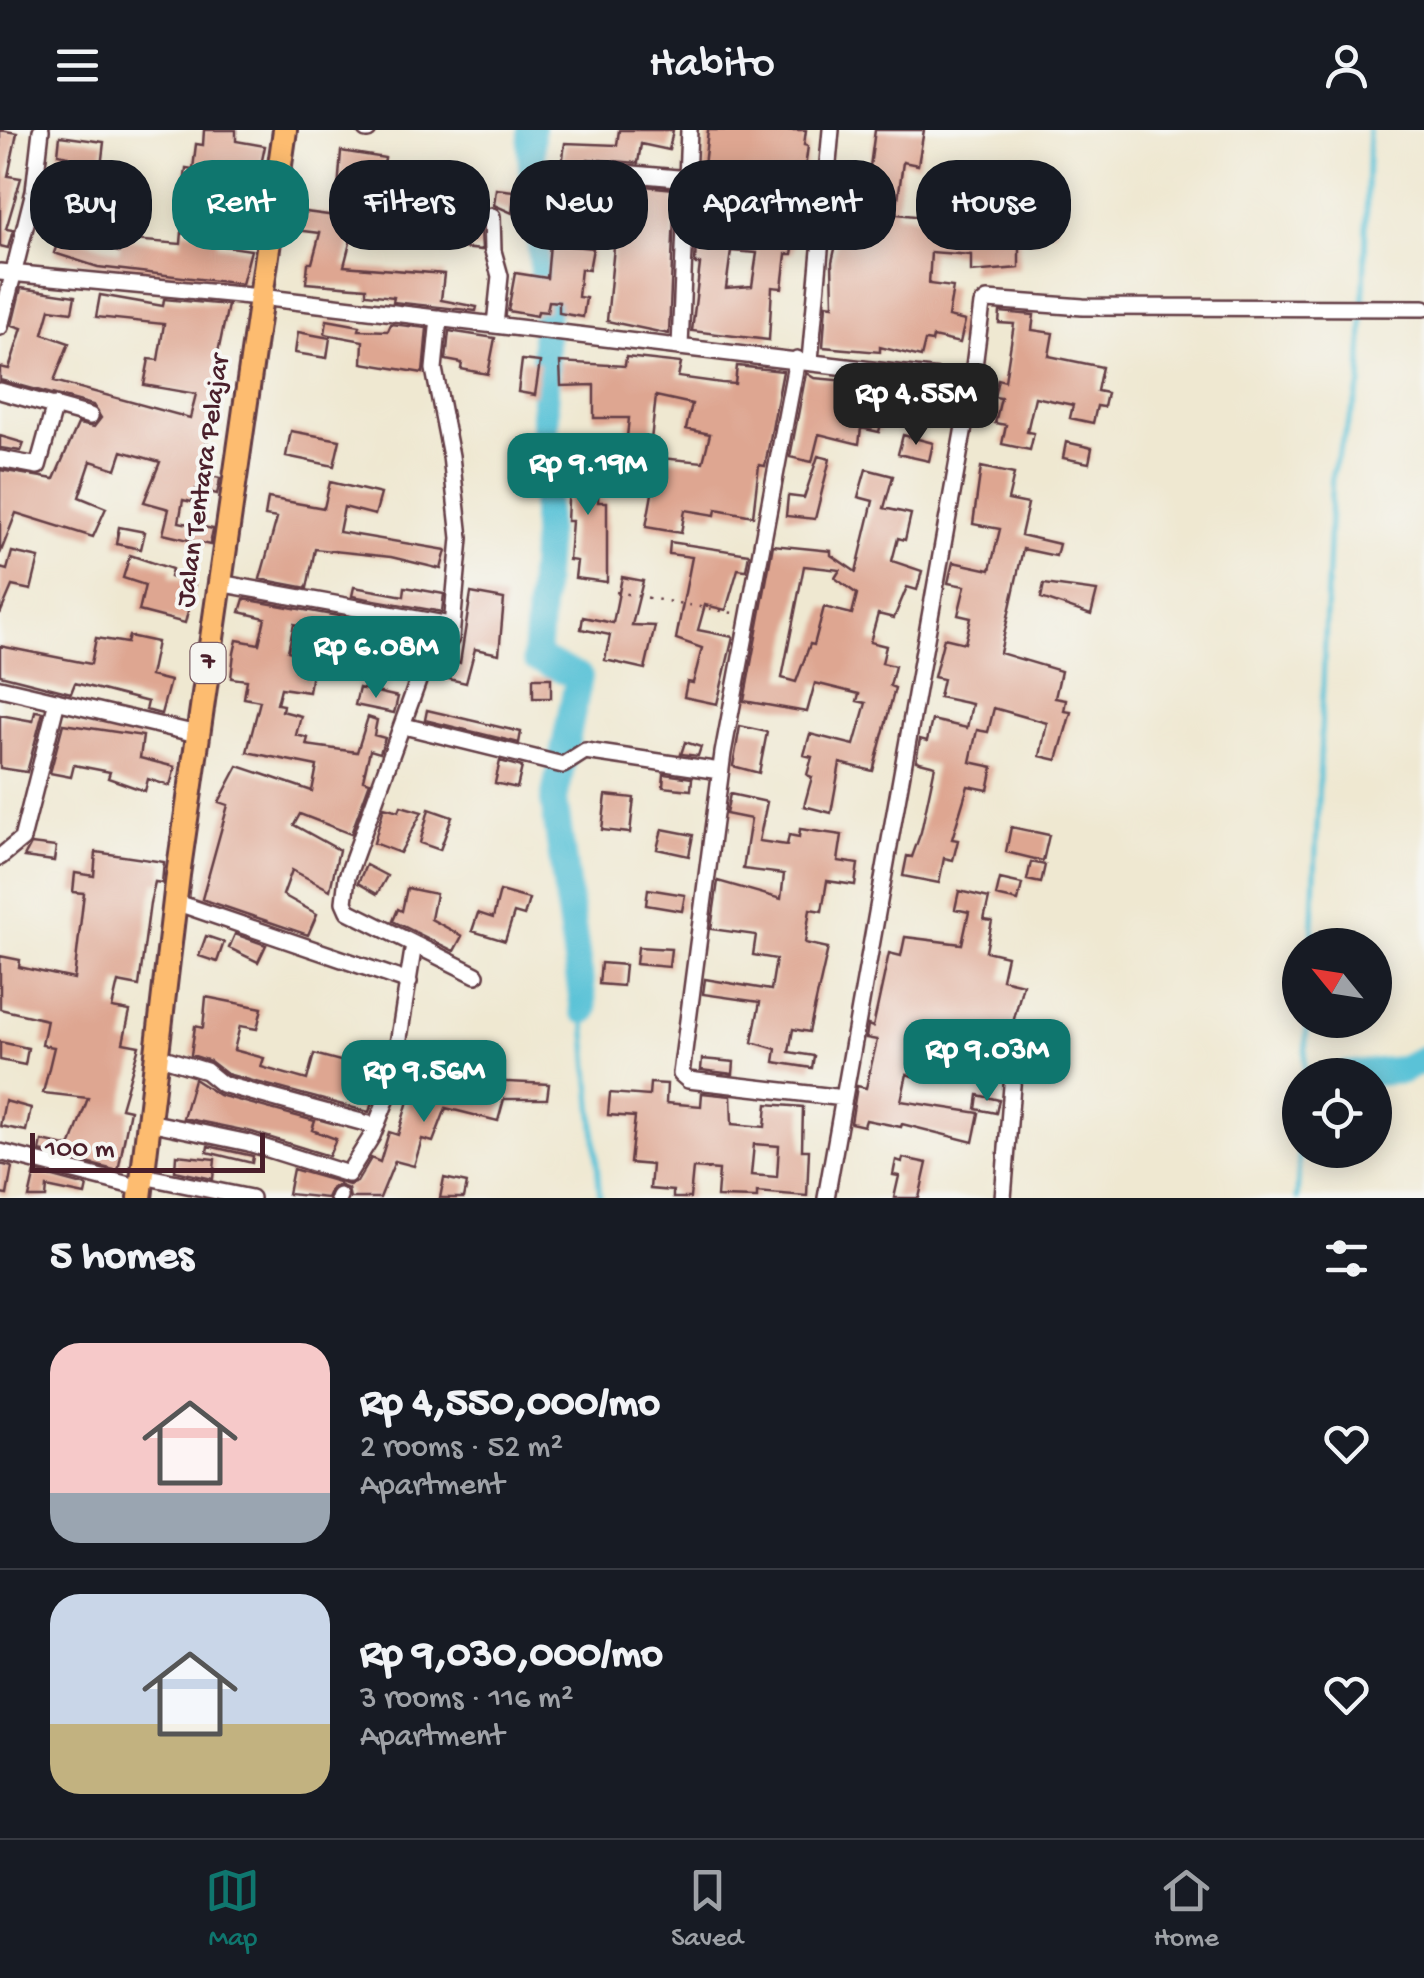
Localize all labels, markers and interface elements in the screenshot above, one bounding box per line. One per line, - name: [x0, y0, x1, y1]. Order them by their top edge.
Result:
- icon: menu: [50, 38, 105, 93]
- icon: person: [1319, 38, 1374, 93]
- text: Habito: [649, 39, 775, 92]
- chip: Buy: [30, 160, 152, 250]
- chip: Rent: [172, 160, 309, 250]
- chip: Filters: [329, 160, 490, 250]
- chip: New: [510, 160, 648, 250]
- chip: Apartment: [668, 160, 896, 250]
- chip: House: [916, 160, 1071, 250]
- street label: Jalan Tentara Pelajar: [170, 350, 238, 609]
- pin: Rp 4.55M: [813, 363, 1019, 448]
- text: Rp 4.55M: [855, 376, 977, 414]
- pin: Rp 9.19M: [485, 433, 691, 518]
- text: Rp 9.19M: [529, 446, 647, 484]
- pin: Rp 6.08M: [273, 616, 479, 701]
- text: Rp 6.08M: [314, 629, 438, 667]
- road number: 7: [190, 643, 226, 683]
- north arrow: [1282, 928, 1392, 1038]
- map controls: [1282, 928, 1392, 1168]
- pin: Rp 9.03M: [884, 1019, 1090, 1104]
- text: Rp 9.03M: [925, 1032, 1049, 1070]
- pin: Rp 9.56M: [321, 1040, 527, 1125]
- text: Rp 9.56M: [363, 1053, 485, 1091]
- button: locate: [1282, 1058, 1392, 1168]
- scale bar: [30, 1128, 265, 1172]
- text: 100 m: [45, 1134, 115, 1167]
- icon: filters: [1319, 1231, 1374, 1286]
- text: 5 homes: [50, 1234, 193, 1283]
- text: Rp 4,550,000/mo: [360, 1381, 660, 1430]
- icon: home: [130, 1383, 250, 1503]
- icon: heart: [1319, 1416, 1374, 1471]
- text: 2 rooms · 52 m²: [360, 1430, 563, 1468]
- text: Apartment: [360, 1468, 504, 1506]
- text: Rp 9,030,000/mo: [360, 1632, 663, 1681]
- icon: home: [130, 1634, 250, 1754]
- icon: heart: [1319, 1667, 1374, 1722]
- text: 3 rooms · 116 m²: [360, 1681, 573, 1719]
- text: Apartment: [360, 1719, 504, 1757]
- tab: Map: [205, 1863, 260, 1956]
- tab: Saved: [671, 1863, 743, 1956]
- tab: Home: [1154, 1863, 1219, 1956]

